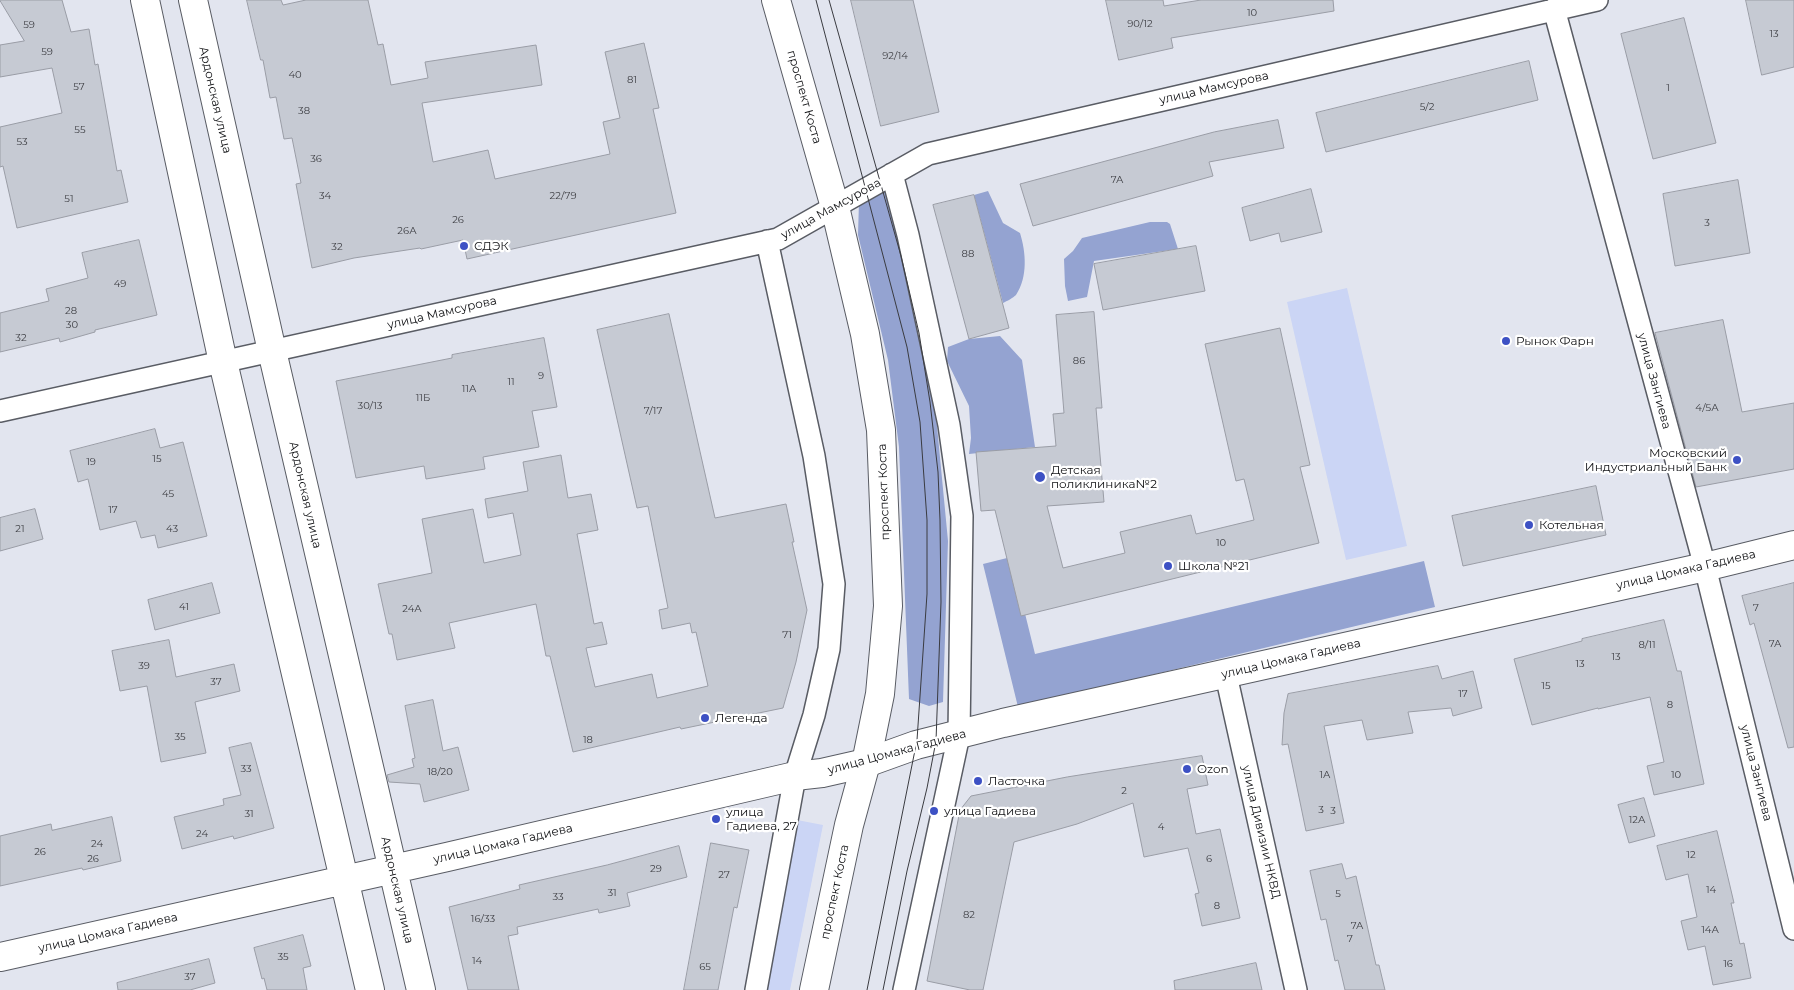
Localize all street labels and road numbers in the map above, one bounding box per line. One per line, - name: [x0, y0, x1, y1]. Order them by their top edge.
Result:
- street label: Ардонская улица: [196, 45, 234, 155]
- street label: проспект Коста: [784, 48, 824, 146]
- street label: улица Мамсурова: [1158, 68, 1270, 108]
- street label: улица Мамсурова: [778, 176, 884, 242]
- street label: улица Мамсурова: [386, 293, 498, 333]
- street label: улица Зангиева: [1634, 331, 1674, 431]
- street label: Ардонская улица: [286, 440, 324, 550]
- street label: проспект Коста: [875, 443, 893, 541]
- street label: улица Цомака Гадиева: [1615, 547, 1757, 593]
- street label: улица Цомака Гадиева: [1220, 636, 1362, 682]
- street label: улица Зангиева: [1737, 723, 1775, 823]
- street label: улица Цомака Гадиева: [826, 727, 968, 777]
- street label: улица Дивизии НКВД: [1239, 764, 1283, 900]
- street label: улица Цомака Гадиева: [432, 821, 574, 867]
- street label: Ардонская улица: [378, 835, 416, 945]
- street label: проспект Коста: [818, 843, 852, 941]
- street label: улица Цомака Гадиева: [37, 910, 179, 956]

